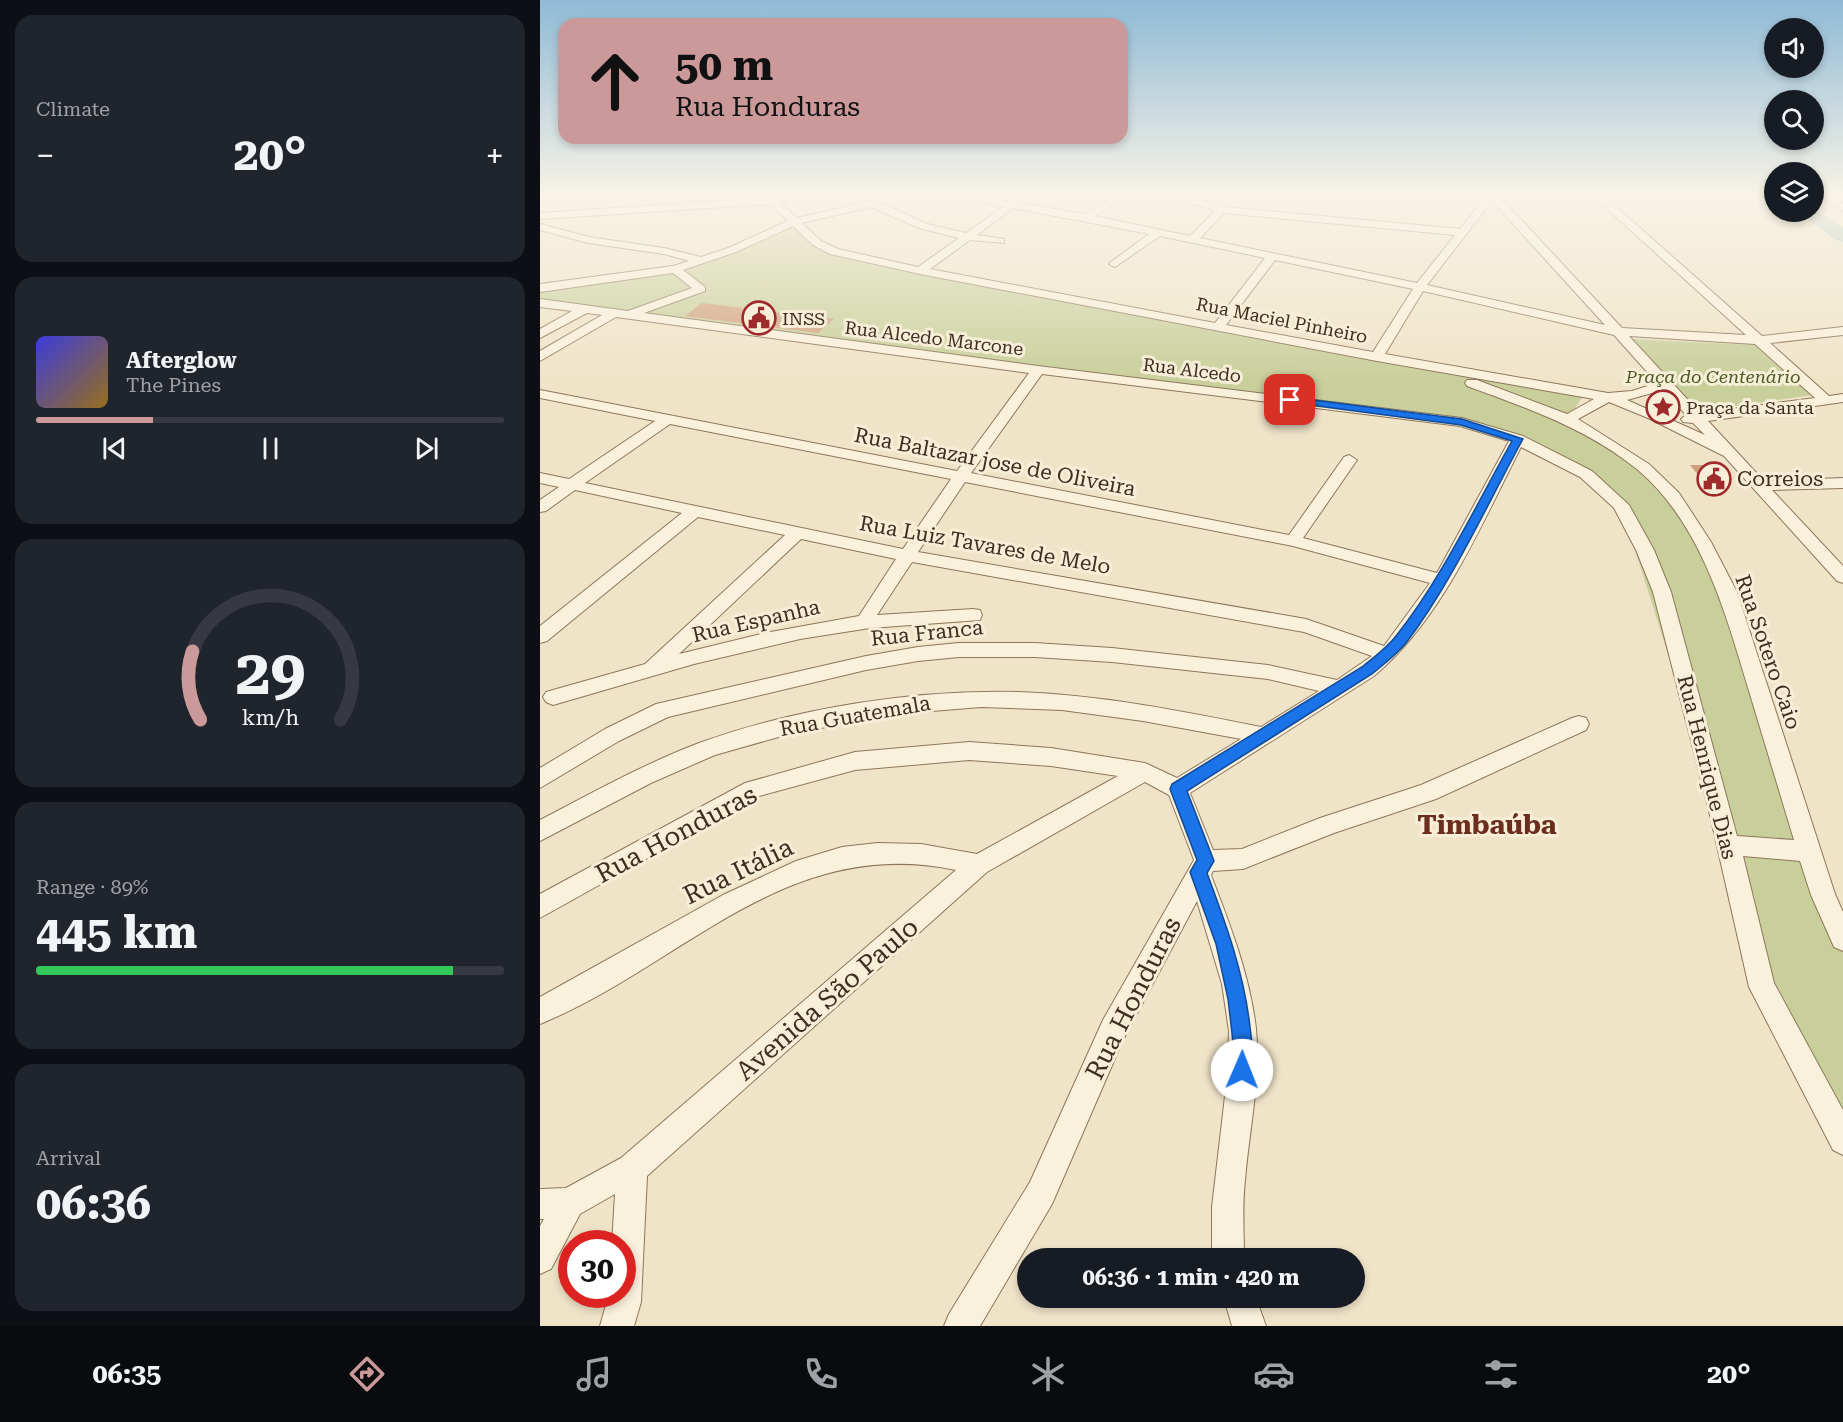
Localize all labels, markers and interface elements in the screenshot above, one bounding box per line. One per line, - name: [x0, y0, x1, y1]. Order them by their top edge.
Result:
- map controls: [1764, 18, 1824, 222]
- button: sound: [1764, 18, 1824, 78]
- text: 50 m: [675, 41, 773, 90]
- icon: ahead: [576, 42, 654, 120]
- button: search: [1764, 90, 1824, 150]
- text: Rua Honduras: [675, 91, 860, 123]
- text: Climate: [36, 97, 110, 121]
- text: 20°: [234, 128, 306, 181]
- text: −: [36, 136, 54, 175]
- text: +: [486, 136, 504, 175]
- button: layers: [1764, 162, 1824, 222]
- street label: Rua Maciel Pinheiro: [1195, 293, 1369, 347]
- public building icon: INSS: [741, 300, 777, 336]
- place label: INSS: [782, 308, 825, 329]
- street label: Rua Alcedo Marcone: [843, 317, 1025, 359]
- text: Afterglow: [126, 348, 237, 373]
- street label: Rua Alcedo: [1142, 354, 1242, 386]
- park label: Praça do Centenário: [1625, 366, 1800, 387]
- text: The Pines: [126, 373, 221, 397]
- pin: [1264, 374, 1315, 425]
- icon: arrive: [1273, 383, 1306, 416]
- place icon: Praça da Santa: [1645, 389, 1681, 425]
- place label: Praça da Santa: [1686, 397, 1814, 418]
- street label: Rua Baltazar jose de Oliveira: [852, 423, 1138, 501]
- icon: previous: [98, 432, 131, 465]
- icon: pause: [254, 432, 287, 465]
- icon: next: [410, 432, 443, 465]
- public building icon: Correios: [1696, 461, 1732, 497]
- place label: Correios: [1737, 467, 1823, 491]
- street label: Rua Luiz Tavares de Melo: [858, 511, 1112, 579]
- street label: Rua Sotero Caio: [1730, 571, 1806, 733]
- street label: Rua Espanha: [690, 594, 823, 647]
- street label: Rua Franca: [870, 615, 985, 651]
- text: 29: [235, 636, 305, 709]
- street label: Rua Henrique Dias: [1672, 672, 1742, 862]
- street label: Rua Guatemala: [778, 691, 933, 741]
- text: km/h: [241, 705, 299, 730]
- street label: Rua Honduras: [590, 779, 762, 889]
- district label: Timbaúba: [1417, 809, 1557, 841]
- street label: Rua Itália: [678, 832, 798, 910]
- text: Range · 89%: [36, 875, 148, 899]
- text: 445 km: [36, 906, 197, 959]
- street label: Avenida São Paulo: [730, 912, 924, 1086]
- street label: Rua Honduras: [1079, 912, 1187, 1084]
- position arrow: [1210, 1038, 1274, 1102]
- text: Arrival: [36, 1146, 101, 1170]
- text: 06:36: [36, 1177, 151, 1230]
- speed limit sign: 30: [558, 1230, 636, 1308]
- text: 06:36 · 1 min · 420 m: [1082, 1265, 1300, 1290]
- icon: directions: [346, 1353, 388, 1395]
- icon: music: [573, 1353, 615, 1395]
- icon: phone: [800, 1353, 842, 1395]
- icon: climate: [1027, 1353, 1069, 1395]
- icon: car: [1253, 1353, 1295, 1395]
- icon: filters: [1480, 1353, 1522, 1395]
- text: 06:35: [92, 1358, 161, 1390]
- text: 20°: [1707, 1358, 1751, 1390]

